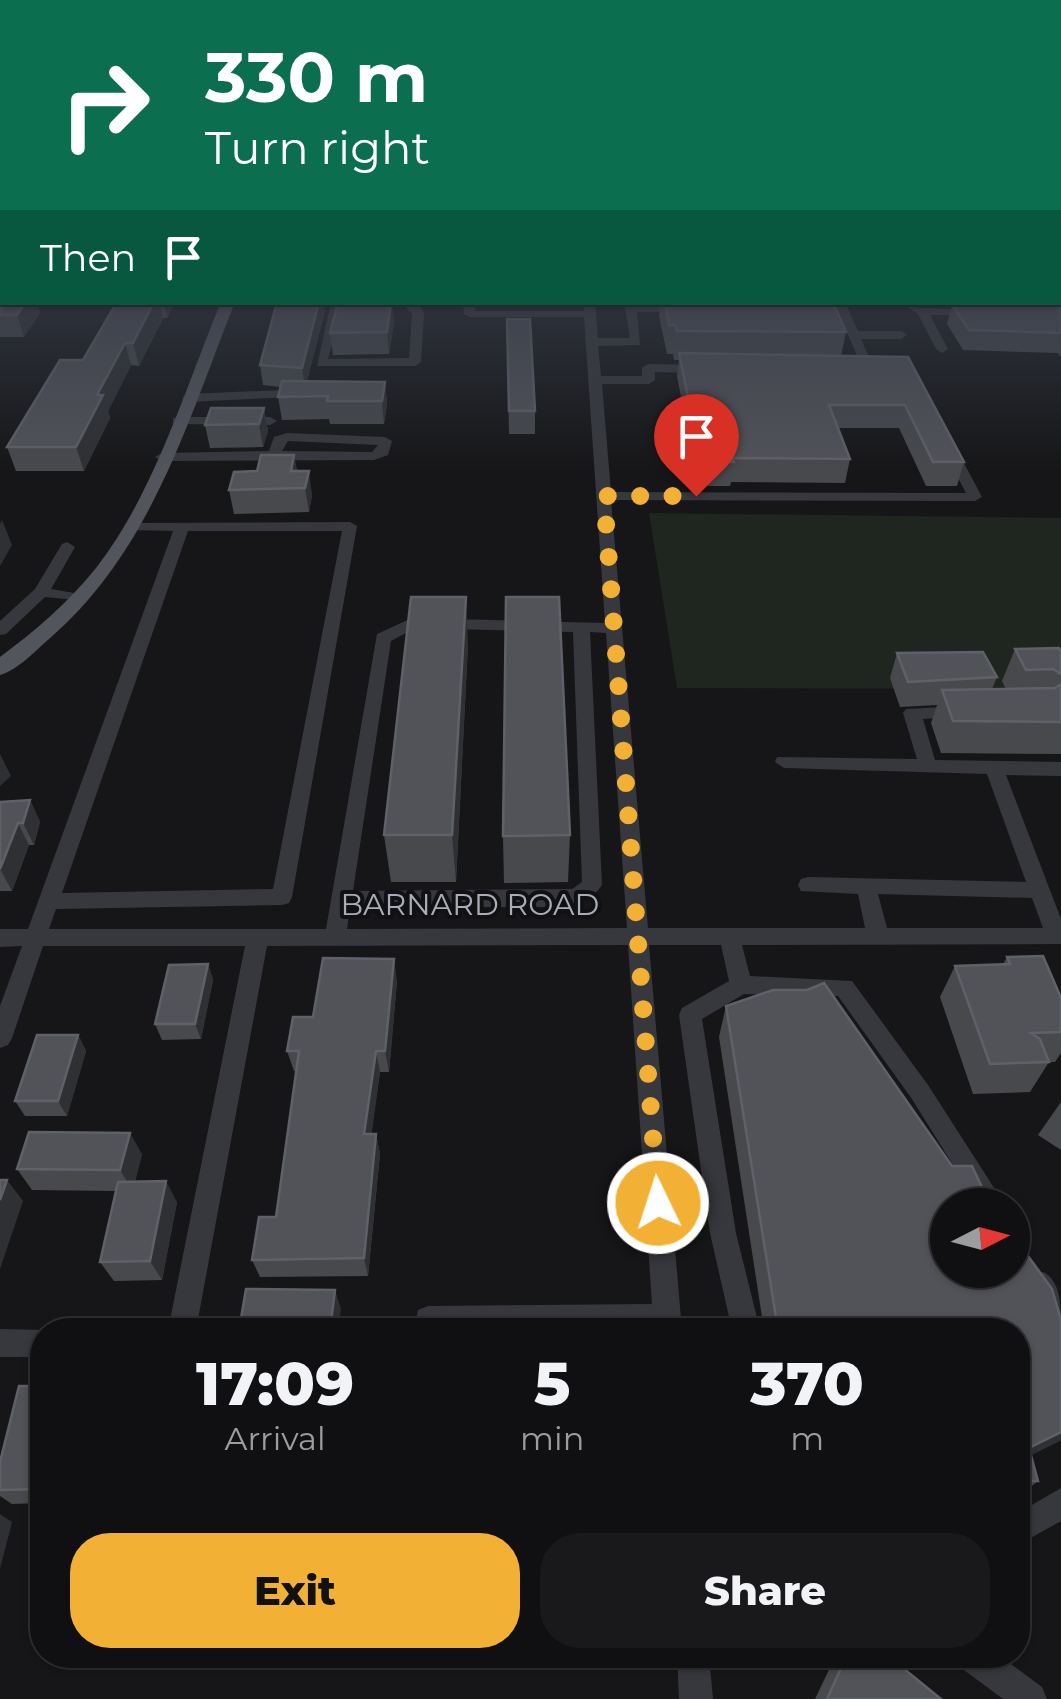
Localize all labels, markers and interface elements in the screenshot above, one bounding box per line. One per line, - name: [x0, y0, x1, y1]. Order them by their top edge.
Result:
- text: 330 m: [205, 34, 428, 120]
- icon: right: [40, 40, 170, 170]
- text: Turn right: [205, 120, 430, 175]
- icon: arrive: [156, 230, 211, 285]
- text: Then: [40, 234, 136, 281]
- pin: [654, 394, 739, 497]
- icon: arrive: [669, 409, 724, 464]
- street label: BARNARD ROAD: [341, 886, 599, 923]
- position arrow: [606, 1151, 710, 1255]
- north arrow: [930, 1188, 1030, 1288]
- map controls: [930, 1188, 1030, 1288]
- text: 17:09: [196, 1347, 354, 1420]
- text: 5: [534, 1347, 570, 1420]
- text: 370: [750, 1347, 864, 1420]
- text: Arrival: [225, 1419, 326, 1458]
- text: min: [520, 1419, 584, 1458]
- text: m: [790, 1419, 824, 1458]
- button: Exit: [70, 1533, 520, 1648]
- button: Share: [540, 1533, 990, 1648]

